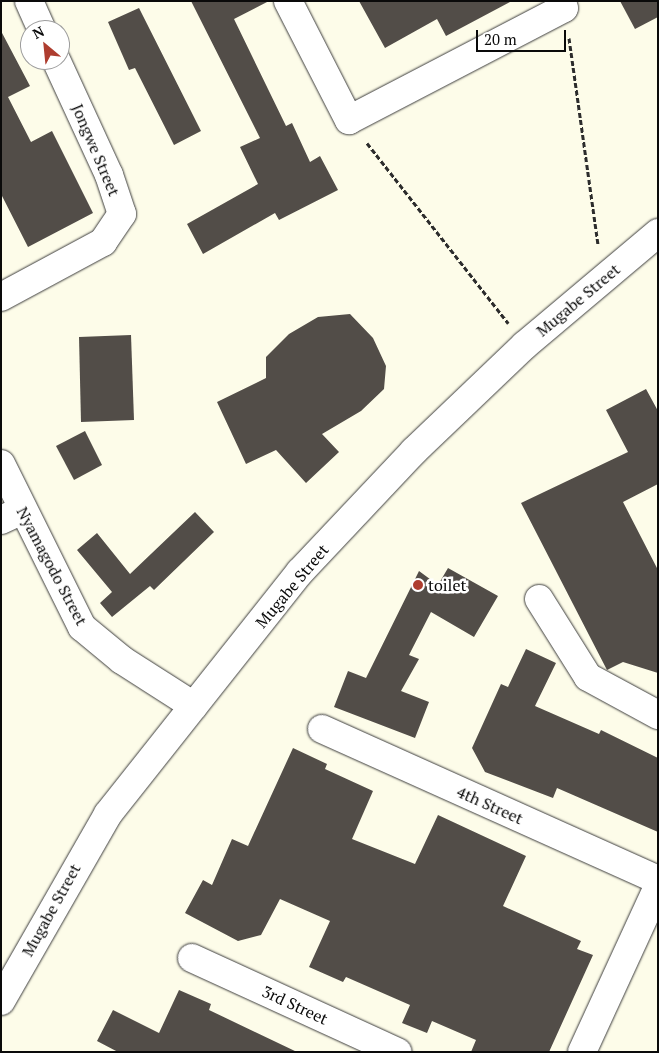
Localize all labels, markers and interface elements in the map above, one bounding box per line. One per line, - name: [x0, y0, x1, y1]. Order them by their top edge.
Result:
- north arrow: [20, 20, 70, 70]
- scale bar: [479, 20, 569, 52]
- text: N: [29, 21, 47, 43]
- text: 20 m: [484, 29, 517, 49]
- street label: Jongwe Street: [68, 101, 124, 199]
- street label: Mugabe Street: [532, 260, 624, 340]
- street label: Nyamagodo Street: [13, 504, 91, 628]
- street label: Mugabe Street: [252, 540, 332, 632]
- place label: toilet: [428, 575, 466, 595]
- marker: toilet: [412, 579, 424, 591]
- street label: 4th Street: [454, 782, 526, 828]
- street label: Mugabe Street: [18, 860, 84, 960]
- street label: 3rd Street: [259, 981, 331, 1029]

